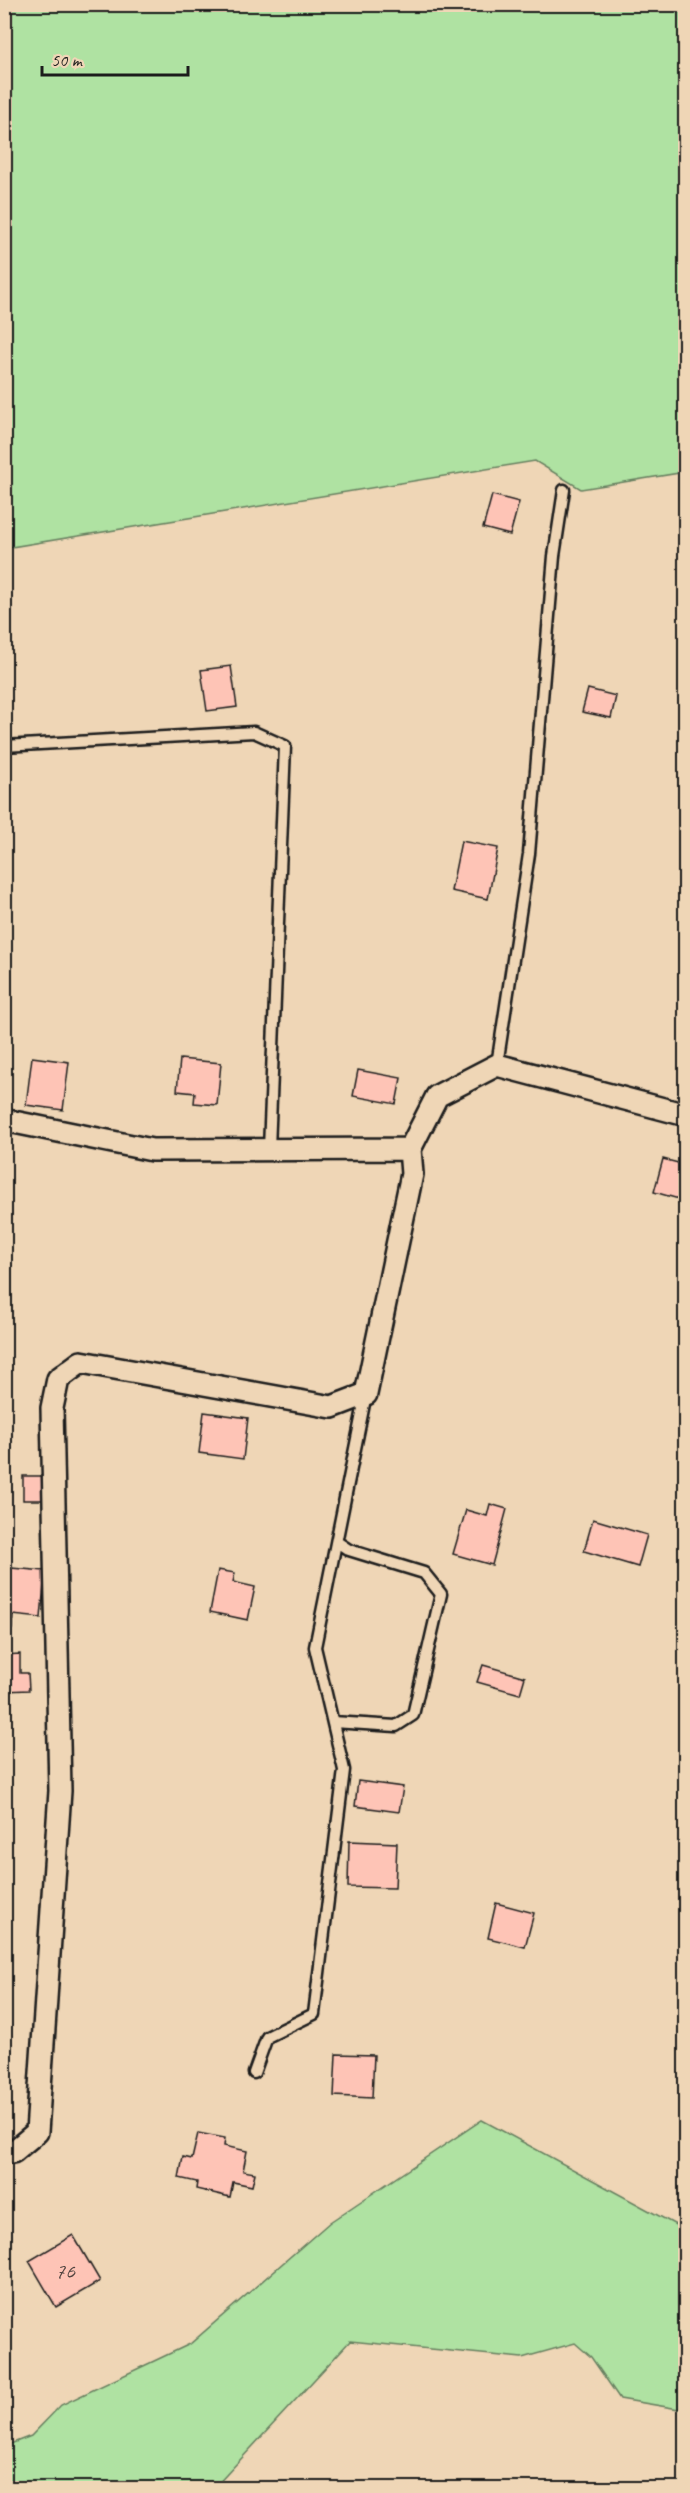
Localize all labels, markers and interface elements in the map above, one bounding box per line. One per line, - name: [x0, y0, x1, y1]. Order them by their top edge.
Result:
- scale bar: [42, 39, 188, 77]
- text: 50 m: [51, 49, 84, 71]
- house number: 76: [55, 2257, 76, 2285]

